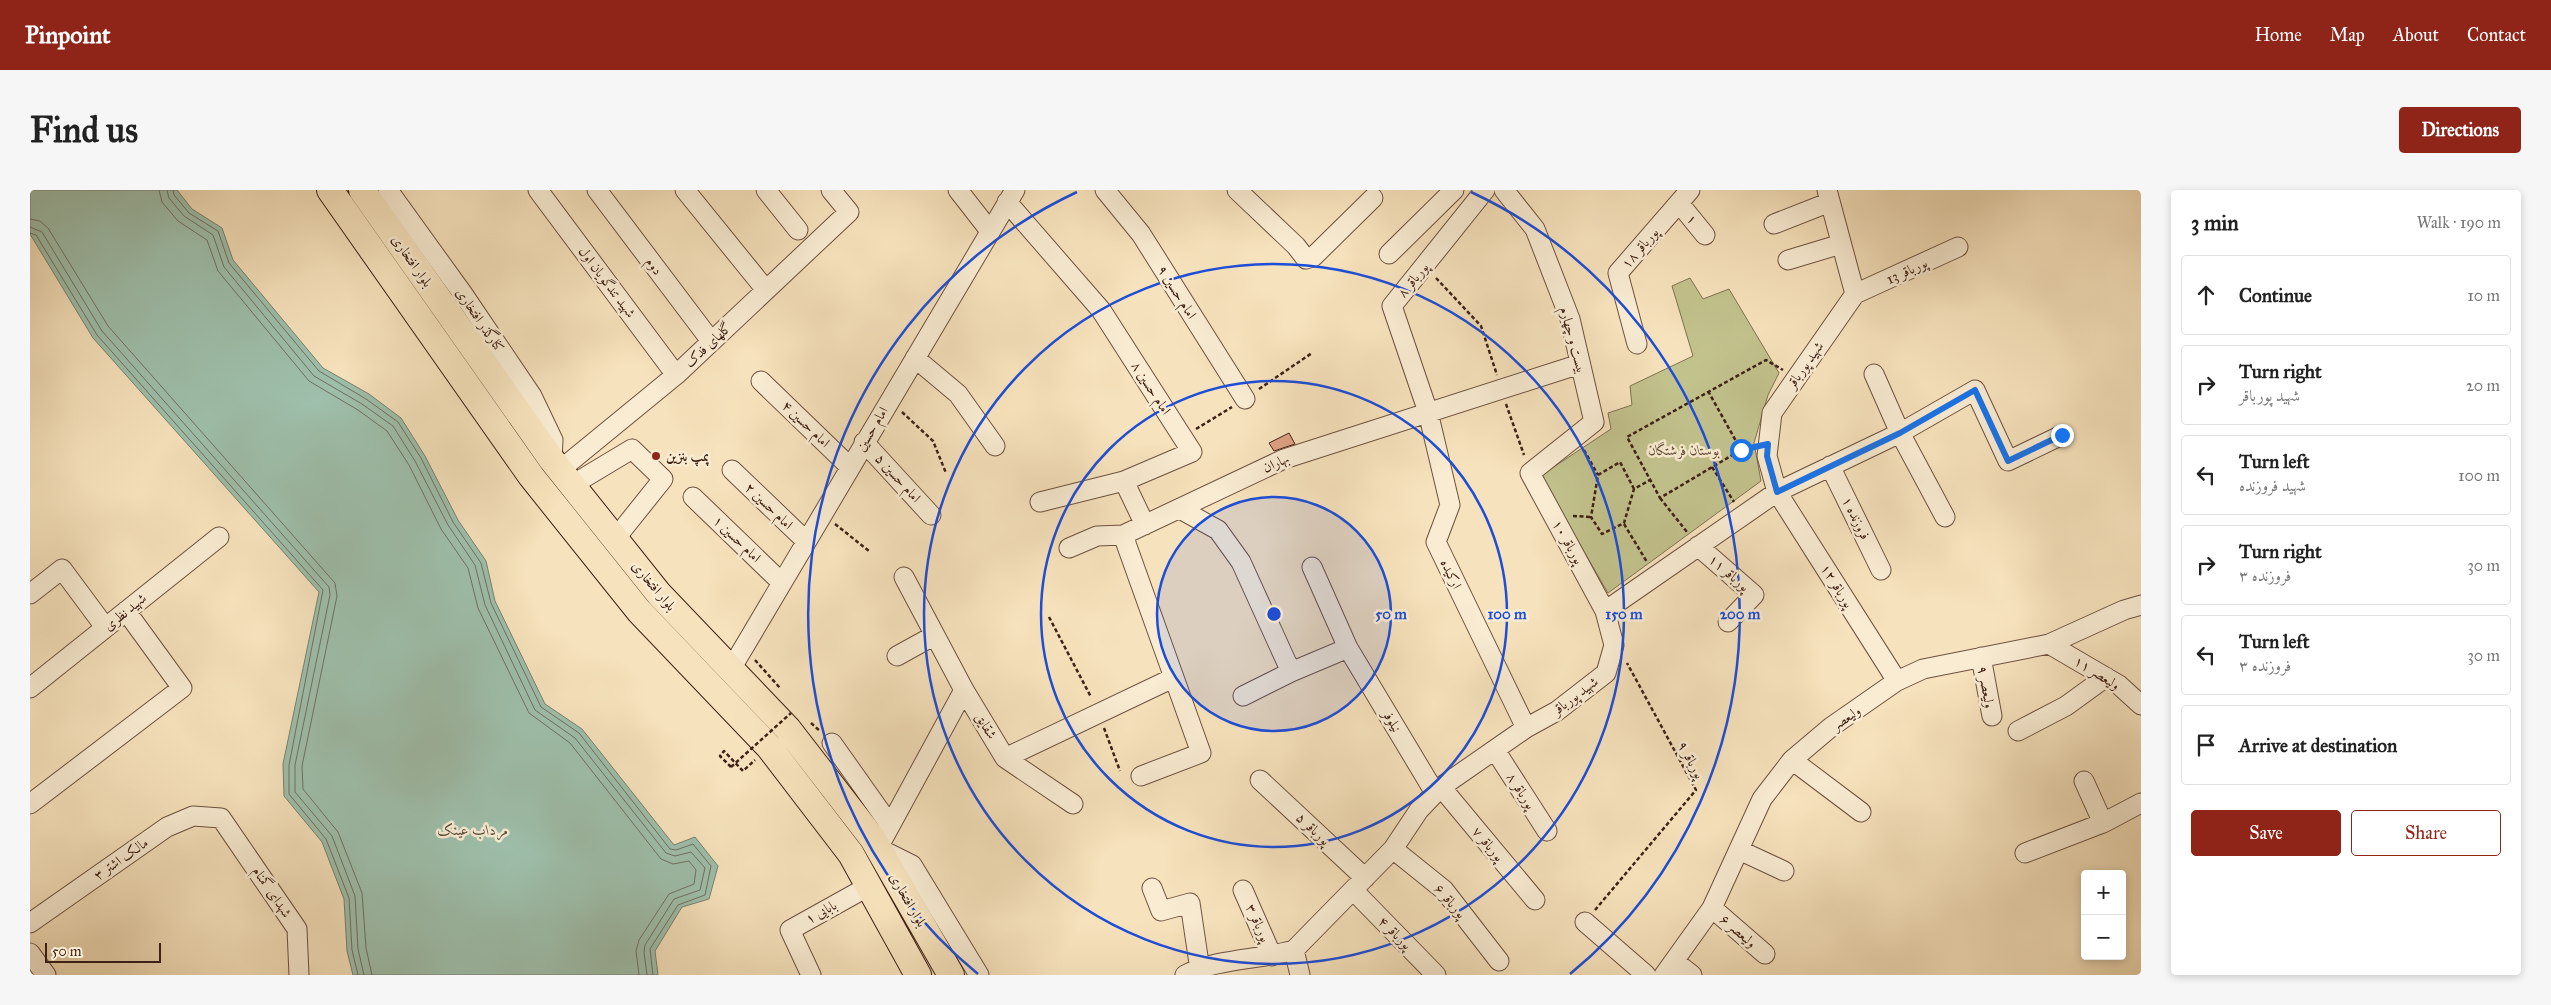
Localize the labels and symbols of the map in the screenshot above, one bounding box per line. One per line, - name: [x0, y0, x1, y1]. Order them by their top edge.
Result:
- street label: ۱: [1683, 211, 1701, 227]
- street label: پورباقر ۱۸: [1618, 223, 1665, 273]
- street label: بلوار افتخاری: [388, 232, 436, 291]
- street label: شهید تندگویان اول: [574, 243, 639, 322]
- street label: دوم: [639, 254, 666, 281]
- street label: پورباقر 13: [1884, 254, 1932, 290]
- street label: پورباقر ۸: [1394, 258, 1435, 302]
- street label: امام حسین ۹: [1150, 262, 1200, 324]
- street label: کنارگذر افتخاری: [452, 284, 509, 355]
- street label: بیست و چهارم: [1552, 305, 1590, 376]
- street label: گلهای فدک: [681, 319, 735, 371]
- street label: شهید پورباقر: [1782, 338, 1829, 395]
- street label: امام حسین ۸: [1124, 358, 1174, 420]
- street label: امام حسین ۴: [776, 397, 833, 454]
- street label: امام حسین: [852, 404, 895, 456]
- route end: [2051, 424, 2074, 447]
- route start: [1730, 439, 1753, 462]
- park label: بوستان فرشتگان: [1648, 441, 1720, 459]
- place label: پمپ بنزین: [666, 448, 709, 467]
- marker: پمپ بنزین: [650, 450, 662, 462]
- street label: امام حسین ۵: [869, 450, 924, 509]
- street label: بهاران: [1260, 450, 1292, 477]
- street label: امام حسین ۲: [739, 479, 796, 536]
- street label: فروزنده ۱: [1838, 494, 1874, 542]
- street label: امام حسین ۱: [707, 512, 764, 569]
- street label: پورباقر ۱۰: [1547, 517, 1588, 569]
- street label: پورباقر ۱۱: [1704, 551, 1754, 598]
- street label: ارکیده: [1437, 556, 1465, 592]
- street label: بلوار افتخاری: [628, 558, 680, 615]
- street label: پورباقر ۱۲: [1815, 561, 1858, 613]
- street label: شهید نظری: [100, 589, 151, 635]
- centre of rings: [1265, 605, 1283, 623]
- text: 50 m: [1375, 605, 1407, 623]
- text: 100 m: [1487, 605, 1527, 623]
- text: 150 m: [1605, 605, 1643, 623]
- text: 200 m: [1720, 605, 1761, 623]
- street label: ولیعصر ۱۱: [2070, 652, 2123, 695]
- street label: ولیعصر ۹: [1973, 664, 1998, 710]
- street label: شهید پورباقر: [1547, 673, 1603, 722]
- street label: ولیعصر: [1827, 702, 1864, 736]
- street label: نیلوفر: [1378, 705, 1405, 735]
- street label: شقایق: [972, 710, 1000, 742]
- street label: پورباقر ۹: [1672, 738, 1709, 784]
- street label: پورباقر ۸: [1501, 769, 1540, 815]
- street label: پورباقر ۵: [1291, 809, 1334, 851]
- water label: مرداب عینک: [438, 821, 508, 841]
- street label: پورباقر ۷: [1467, 823, 1508, 867]
- street label: مالک اشتر ۳: [91, 834, 151, 884]
- street label: شهدای گمنام: [245, 863, 296, 923]
- street label: بلوار افتخاری: [886, 870, 930, 930]
- street label: پورباقر ۶: [1429, 880, 1470, 924]
- street label: بابایی ۱: [802, 896, 840, 928]
- street label: پورباقر ۳: [1240, 901, 1274, 947]
- street label: ولیعصر ۶: [1716, 911, 1760, 952]
- street label: پورباقر ۴: [1373, 913, 1416, 956]
- scale bar: [45, 940, 161, 963]

